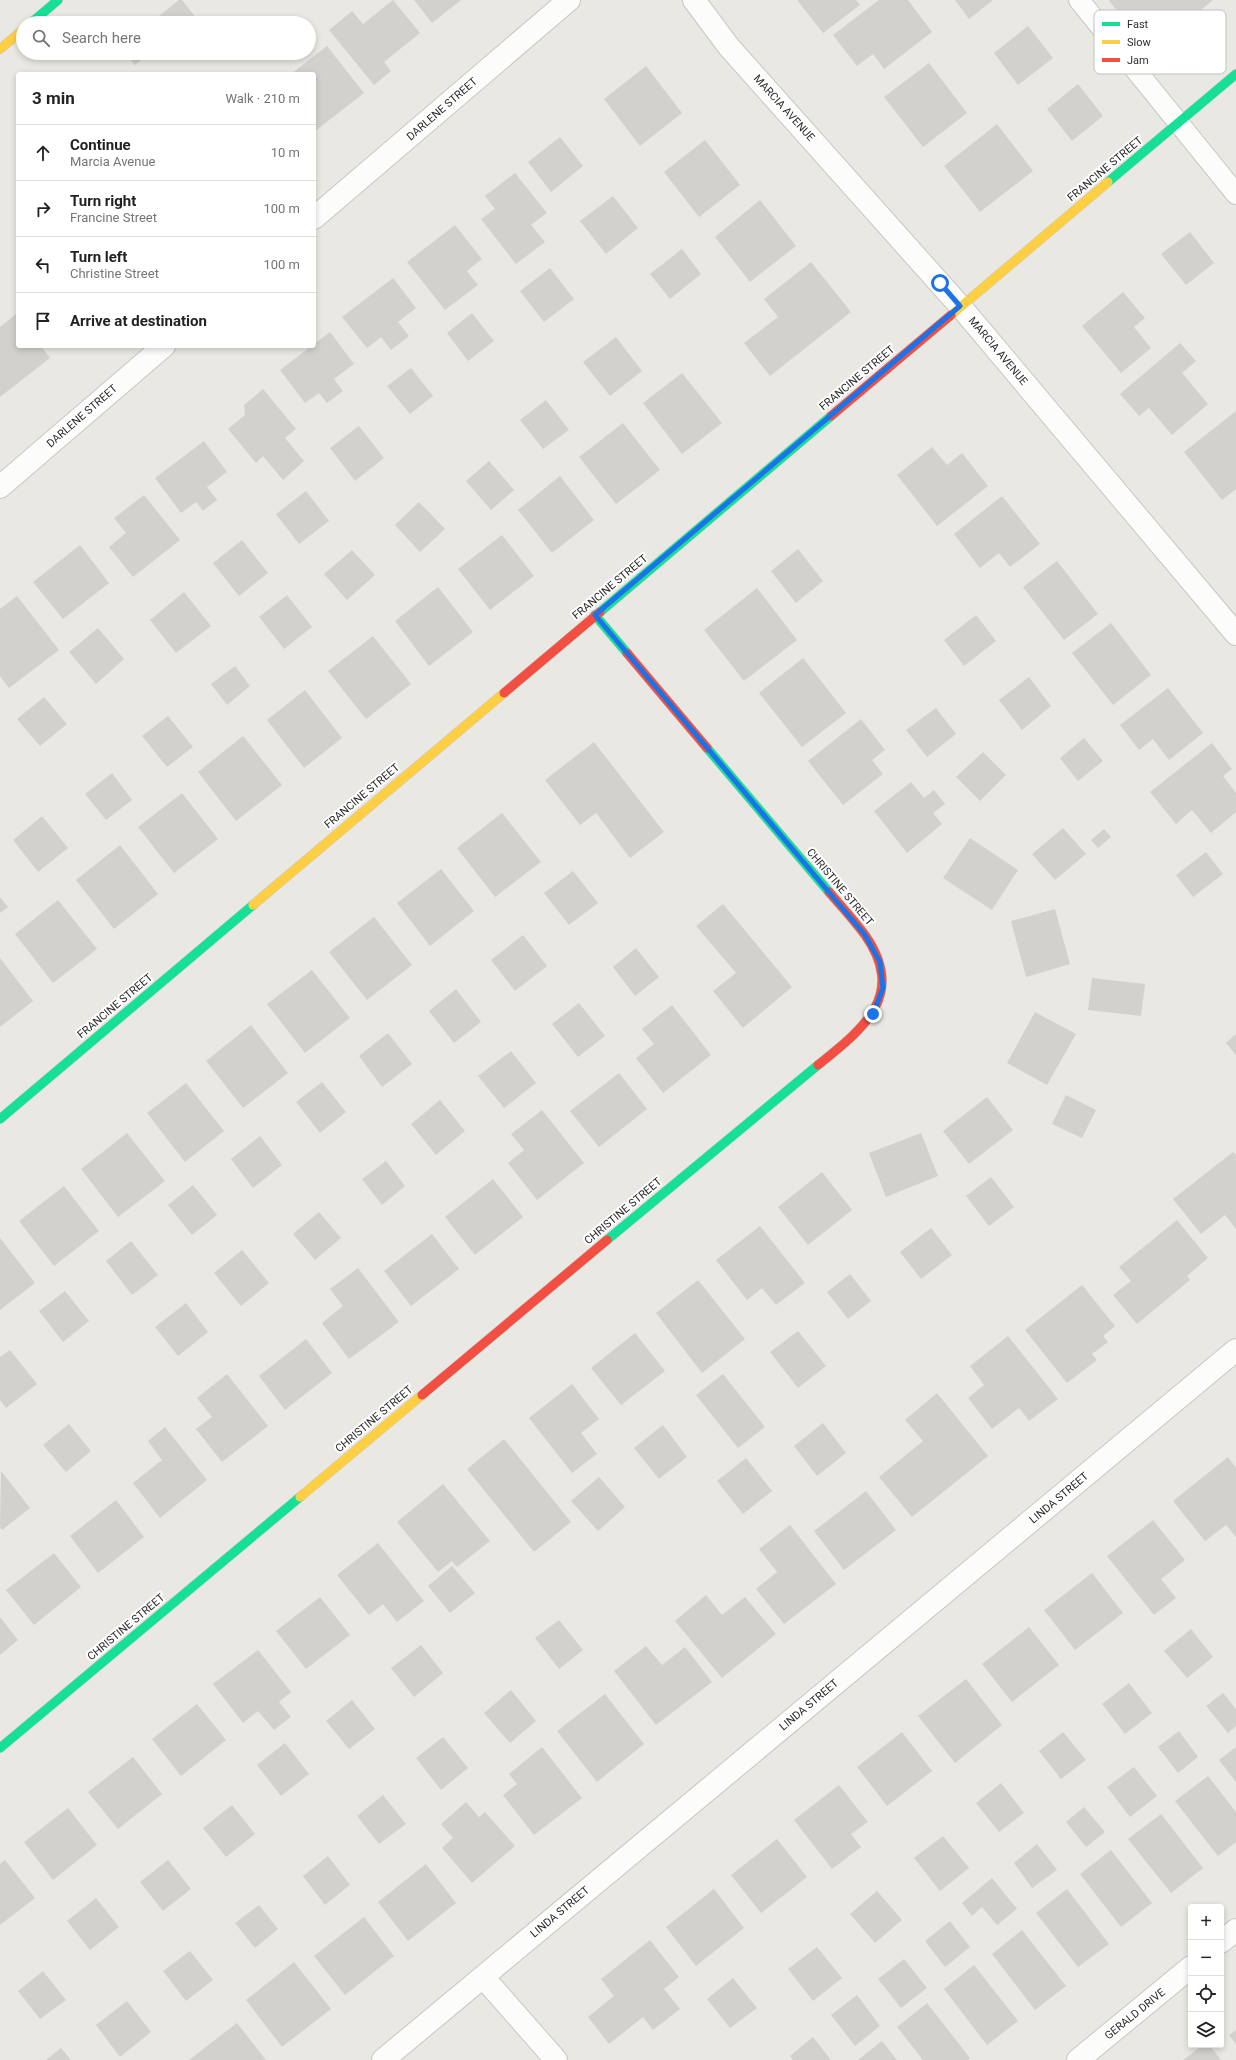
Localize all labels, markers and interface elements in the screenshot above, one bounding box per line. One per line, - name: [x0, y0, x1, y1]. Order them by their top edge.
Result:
- legend: [1094, 10, 1226, 74]
- search box: [16, 16, 316, 60]
- text: Fast: [1127, 18, 1149, 31]
- icon: search: [30, 27, 52, 49]
- text: Search here: [62, 29, 141, 47]
- text: Slow: [1127, 36, 1151, 49]
- text: Jam: [1127, 54, 1149, 67]
- street label: MARCIA AVENUE: [751, 72, 817, 144]
- street label: DARLENE STREET: [404, 75, 480, 143]
- text: 3 min: [32, 88, 75, 108]
- text: Walk · 210 m: [225, 91, 300, 106]
- street label: FRANCINE STREET: [1065, 134, 1145, 204]
- text: Continue: [70, 136, 131, 154]
- icon: ahead: [32, 142, 54, 164]
- text: 10 m: [271, 145, 300, 160]
- text: Marcia Avenue: [70, 154, 155, 169]
- text: Turn right: [70, 192, 136, 210]
- icon: right: [32, 198, 54, 220]
- text: 100 m: [263, 201, 300, 216]
- text: Francine Street: [70, 210, 157, 225]
- text: Turn left: [70, 248, 127, 266]
- icon: left: [32, 254, 54, 276]
- text: 100 m: [263, 257, 300, 272]
- text: Christine Street: [70, 266, 159, 281]
- route start: [931, 274, 949, 292]
- icon: arrive: [32, 310, 54, 332]
- text: Arrive at destination: [70, 312, 207, 330]
- street label: MARCIA AVENUE: [966, 314, 1030, 388]
- street label: FRANCINE STREET: [817, 343, 897, 413]
- street label: DARLENE STREET: [44, 382, 120, 450]
- street label: FRANCINE STREET: [570, 552, 650, 622]
- street label: FRANCINE STREET: [322, 761, 402, 831]
- street label: CHRISTINE STREET: [804, 846, 876, 929]
- street label: FRANCINE STREET: [75, 971, 155, 1041]
- route end: [864, 1005, 882, 1023]
- street label: CHRISTINE STREET: [582, 1175, 665, 1247]
- street label: CHRISTINE STREET: [333, 1383, 416, 1455]
- street label: LINDA STREET: [1027, 1469, 1091, 1526]
- street label: CHRISTINE STREET: [85, 1591, 168, 1663]
- street label: LINDA STREET: [777, 1676, 841, 1733]
- street label: LINDA STREET: [528, 1883, 592, 1940]
- map controls: [1188, 1904, 1224, 2048]
- button: +: [1188, 1904, 1224, 1940]
- button: −: [1188, 1940, 1224, 1976]
- button: locate: [1188, 1976, 1224, 2012]
- street label: GERALD DRIVE: [1102, 1986, 1168, 2042]
- button: layers: [1188, 2012, 1224, 2048]

